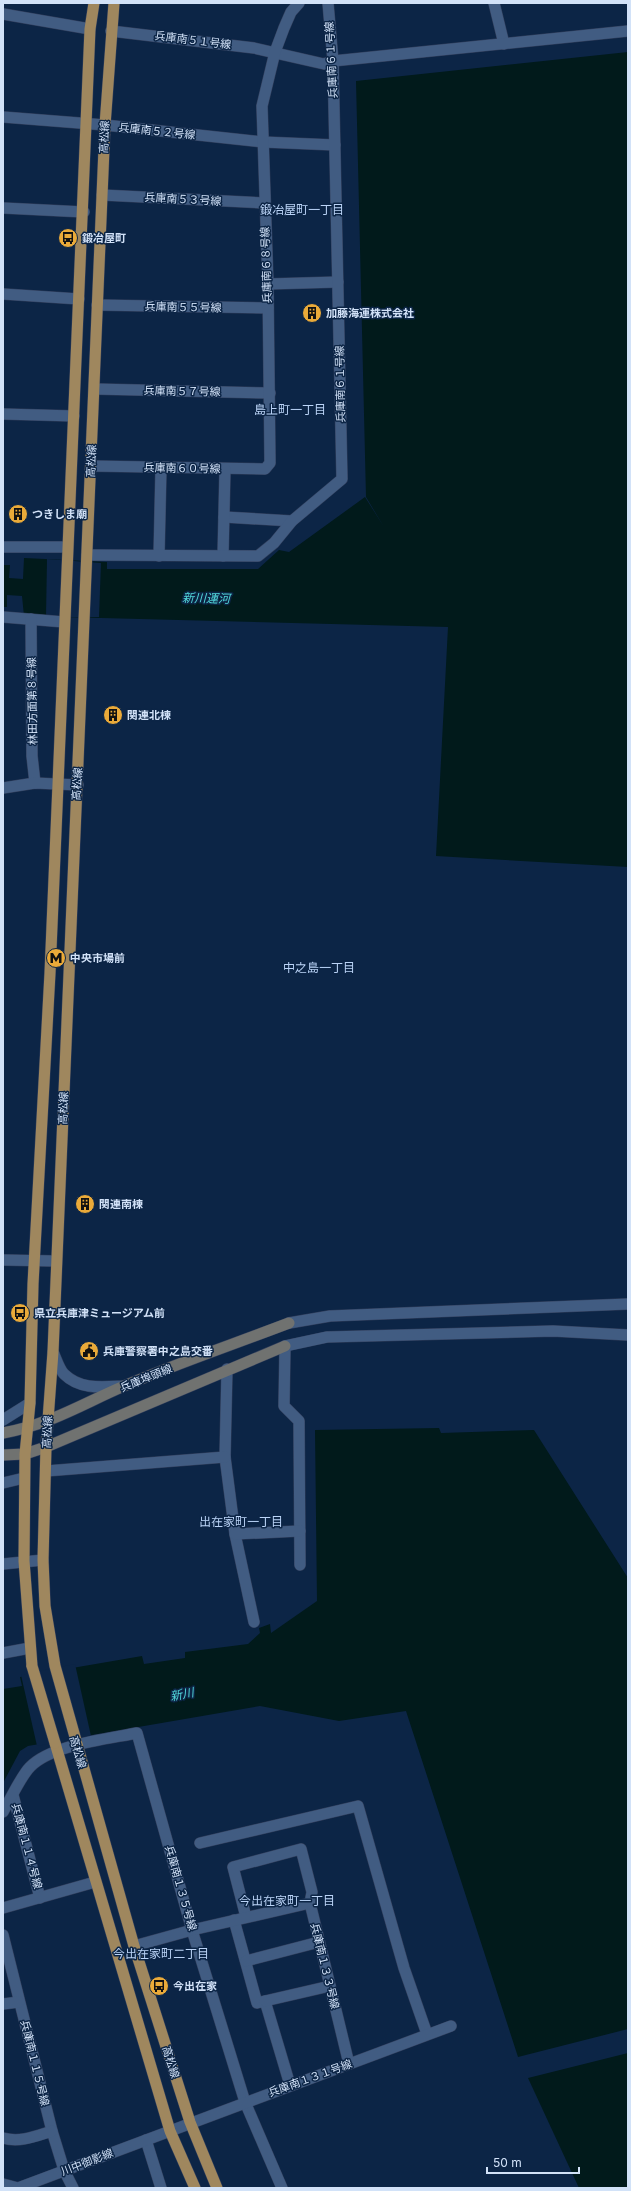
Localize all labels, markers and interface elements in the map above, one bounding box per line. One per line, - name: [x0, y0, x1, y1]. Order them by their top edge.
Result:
- street label: 兵庫南６１号線: [322, 21, 340, 99]
- street label: 兵庫南５１号線: [154, 28, 232, 52]
- street label: 高松線: [96, 120, 112, 154]
- street label: 兵庫南５２号線: [118, 120, 196, 142]
- street label: 兵庫南５３号線: [144, 190, 222, 208]
- district label: 鍛冶屋町一丁目: [260, 202, 344, 217]
- street label: 兵庫南６８号線: [258, 226, 274, 304]
- bus stop icon: 鍛冶屋町: [57, 227, 79, 249]
- place label: 鍛冶屋町: [82, 231, 126, 245]
- street label: 兵庫南５５号線: [144, 299, 222, 315]
- building icon: 加藤海運株式会社: [301, 302, 323, 324]
- place label: 加藤海運株式会社: [326, 306, 414, 320]
- street label: 兵庫南６１号線: [332, 345, 348, 423]
- street label: 兵庫南５７号線: [143, 383, 221, 399]
- district label: 島上町一丁目: [254, 402, 326, 417]
- street label: 高松線: [83, 444, 99, 478]
- street label: 兵庫南６０号線: [143, 460, 221, 476]
- building icon: つきしま廟: [7, 503, 29, 525]
- place label: つきしま廟: [32, 507, 87, 521]
- water label: 新川運河: [182, 590, 232, 606]
- street label: 林田方面第８号線: [24, 657, 40, 745]
- building icon: 関連北棟: [102, 704, 124, 726]
- place label: 関連北棟: [127, 708, 171, 722]
- street label: 高松線: [69, 767, 85, 801]
- metro station icon: 中央市場前: [45, 947, 67, 969]
- place label: 中央市場前: [70, 951, 125, 965]
- district label: 中之島一丁目: [283, 960, 355, 975]
- street label: 高松線: [55, 1091, 71, 1125]
- building icon: 関連南棟: [74, 1193, 96, 1215]
- place label: 関連南棟: [99, 1197, 143, 1211]
- bus stop icon: 県立兵庫津ミュージアム前: [9, 1302, 31, 1324]
- place label: 県立兵庫津ミュージアム前: [34, 1306, 165, 1320]
- public building icon: 兵庫警察署中之島交番: [78, 1340, 100, 1362]
- place label: 兵庫警察署中之島交番: [103, 1344, 213, 1358]
- street label: 兵庫埠頭線: [118, 1361, 174, 1395]
- street label: 高松線: [39, 1415, 55, 1449]
- district label: 出在家町一丁目: [199, 1514, 283, 1529]
- water label: 新川: [169, 1684, 197, 1704]
- street label: 高松線: [67, 1734, 89, 1770]
- street label: 兵庫南１１４号線: [9, 1802, 45, 1890]
- street label: 兵庫南１３５号線: [162, 1844, 200, 1932]
- district label: 今出在家町一丁目: [239, 1893, 335, 1908]
- street label: 兵庫南１３３号線: [308, 1922, 342, 2010]
- district label: 今出在家町二丁目: [113, 1946, 209, 1961]
- bus stop icon: 今出在家: [148, 1975, 170, 1997]
- place label: 今出在家: [173, 1979, 217, 1993]
- street label: 兵庫南１１５号線: [18, 2019, 52, 2107]
- street label: 高松線: [159, 2044, 183, 2080]
- street label: 兵庫南１３１号線: [266, 2056, 354, 2100]
- street label: 川中御影線: [59, 2146, 115, 2178]
- scale bar: [487, 2149, 579, 2175]
- text: 50 m: [493, 2155, 522, 2170]

